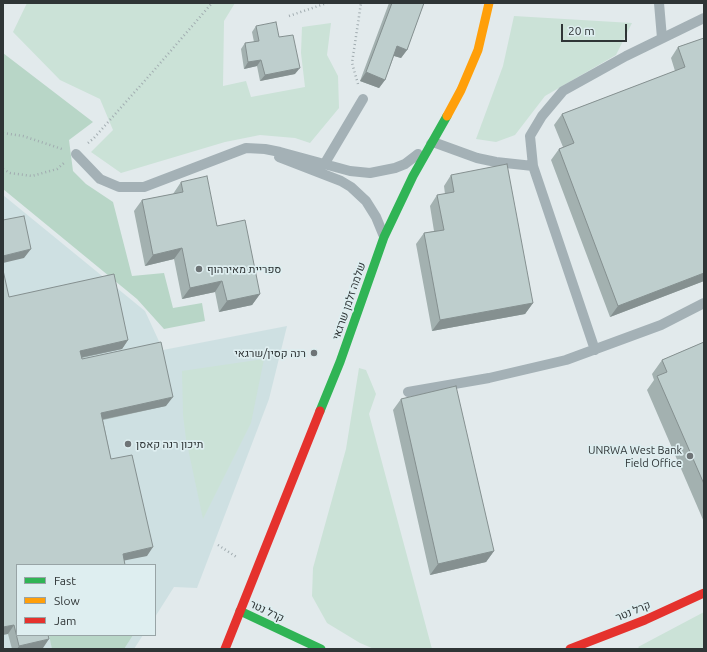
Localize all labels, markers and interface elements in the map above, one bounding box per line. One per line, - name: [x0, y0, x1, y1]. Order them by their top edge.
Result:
- scale bar: [563, 16, 629, 42]
- text: 20 m: [568, 24, 595, 37]
- street label: שלמה זלמן שרגאי: [330, 260, 368, 342]
- place label: ספריית מאירהוף: [207, 262, 281, 276]
- marker: ספריית מאירהוף: [194, 264, 204, 274]
- place label: רנה קסין/שרגאי: [234, 346, 306, 360]
- marker: רנה קסין/שרגאי: [309, 348, 319, 358]
- place label: תיכון רנה קאסן: [136, 437, 203, 451]
- marker: תיכון רנה קאסן: [123, 439, 133, 449]
- place label: UNRWA West Bank Field Office: [588, 443, 682, 469]
- marker: UNRWA West Bank Field Office: [685, 451, 695, 461]
- legend: [16, 564, 156, 636]
- text: Fast: [54, 574, 76, 587]
- text: Slow: [54, 594, 80, 607]
- street label: קרל נטר: [248, 597, 286, 625]
- street label: קרל נטר: [614, 598, 652, 624]
- text: Jam: [54, 614, 76, 627]

